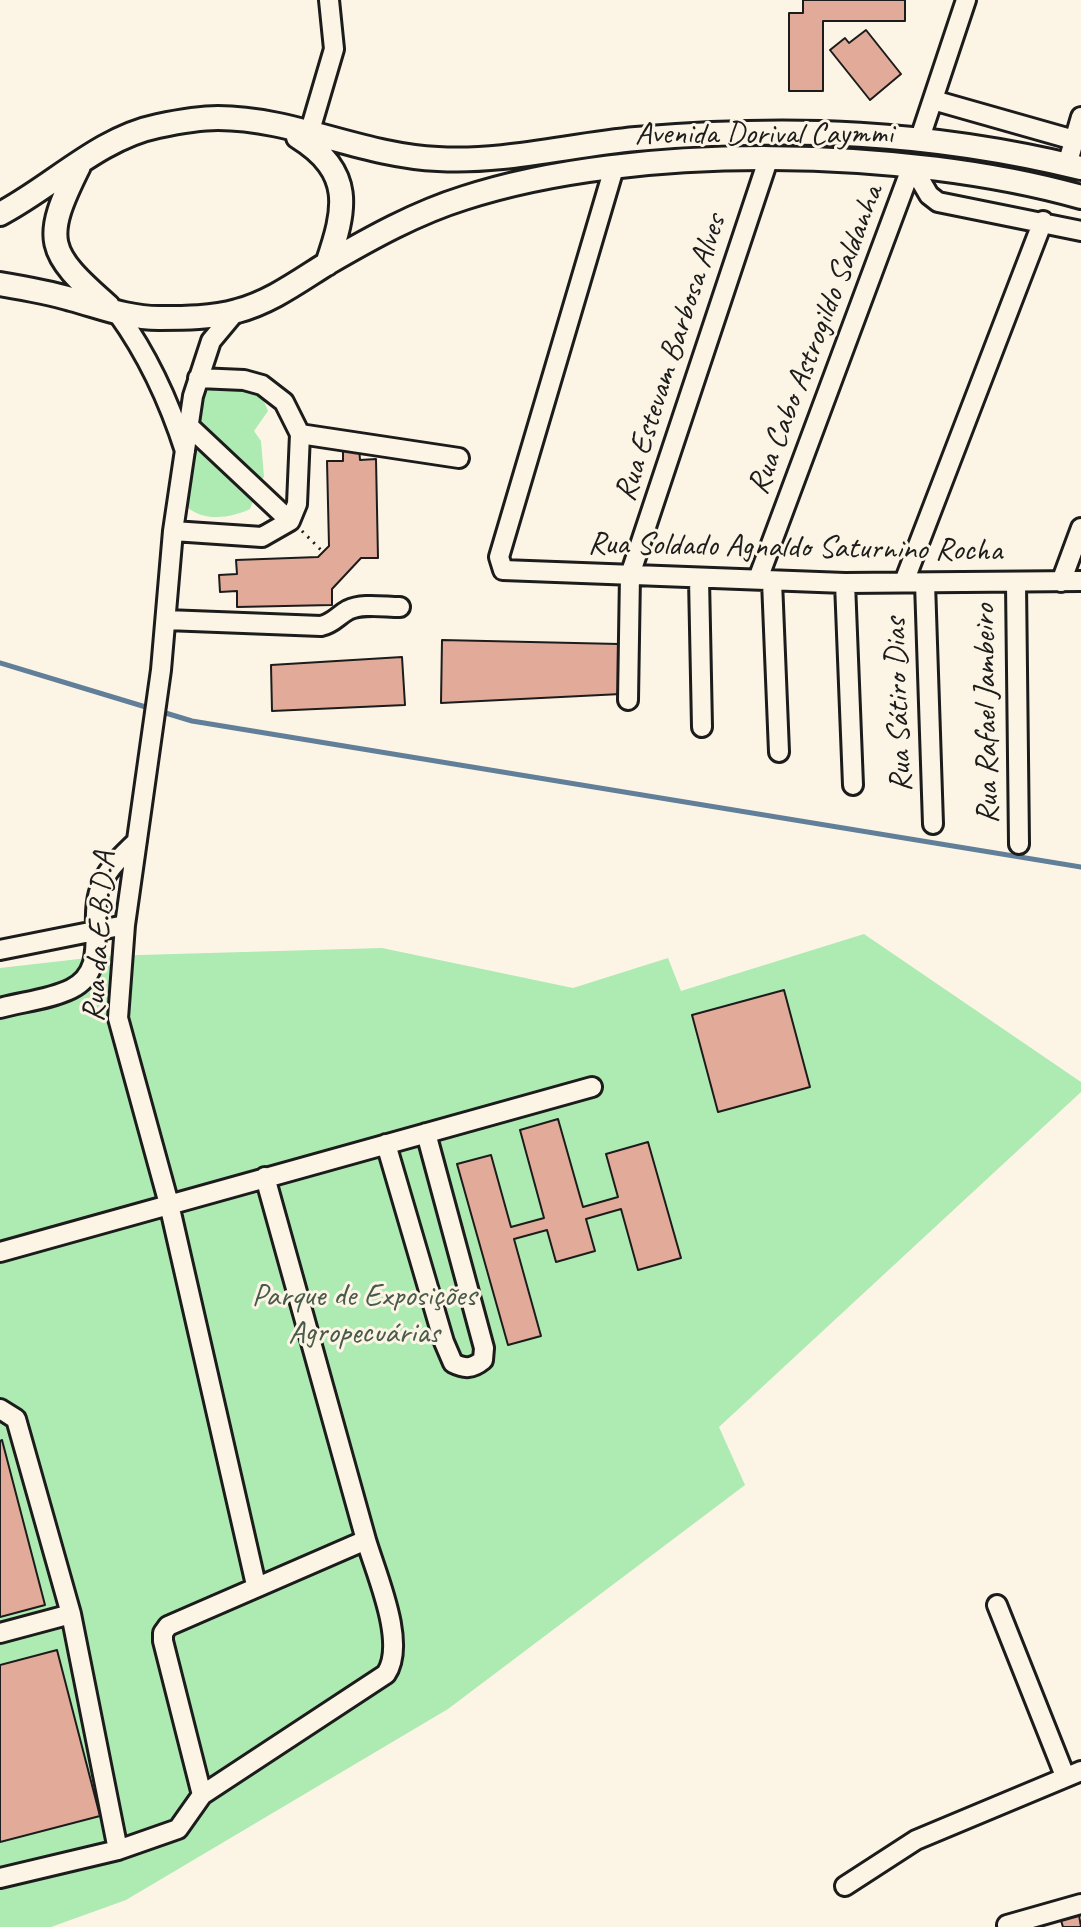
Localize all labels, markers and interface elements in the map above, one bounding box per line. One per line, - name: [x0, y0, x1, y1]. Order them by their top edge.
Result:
- street label: Avenida Dorival Caymmi: [635, 116, 893, 154]
- street label: Rua Cabo Astrogildo Saldanha: [739, 180, 893, 500]
- street label: Rua Estevam Barbosa Alves: [607, 210, 735, 506]
- street label: Rua Soldado Agnaldo Saturnino Rocha: [588, 525, 1002, 571]
- street label: Rua Rafael Jambeiro: [966, 604, 1008, 824]
- street label: Rua Sátiro Dias: [877, 617, 921, 793]
- street label: Rua da E.B.D.A: [75, 851, 125, 1023]
- park label: Parque de Exposições Agropecuárias: [252, 1278, 476, 1353]

